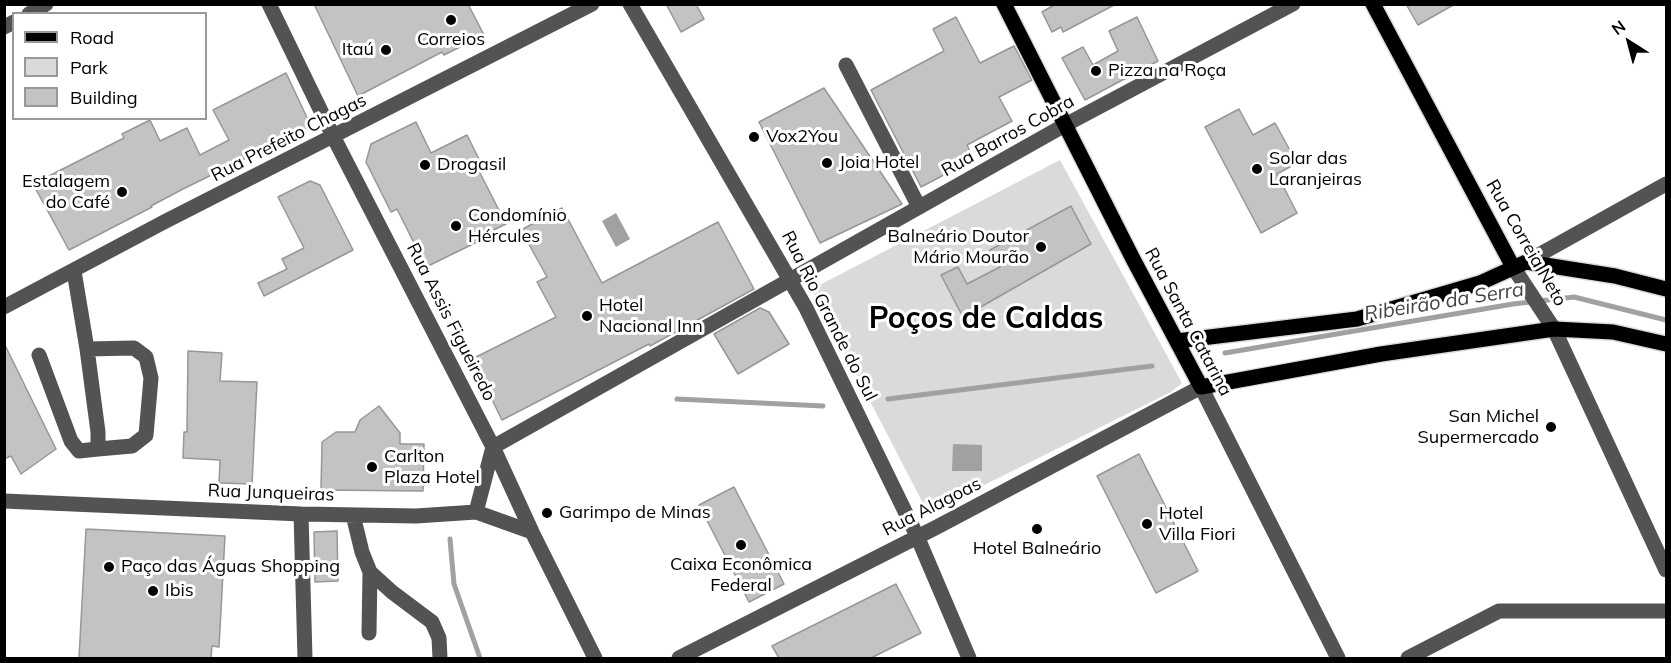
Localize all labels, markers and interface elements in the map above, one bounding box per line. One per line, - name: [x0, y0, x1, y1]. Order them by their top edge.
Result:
- legend: [12, 12, 207, 120]
- north arrow: [1599, 12, 1659, 72]
- marker: Correios: [444, 13, 458, 27]
- text: N: [1608, 16, 1629, 39]
- text: Road: [70, 26, 114, 49]
- place label: Correios: [417, 29, 485, 51]
- place label: Itaú: [342, 39, 374, 61]
- marker: Itaú: [379, 43, 393, 57]
- text: Park: [70, 56, 108, 79]
- place label: Pizza na Roça: [1108, 60, 1226, 82]
- marker: Pizza na Roça: [1089, 64, 1103, 78]
- text: Building: [70, 86, 138, 109]
- street label: Rua Prefeito Chagas: [208, 89, 370, 187]
- street label: Rua Barros Cobra: [938, 91, 1078, 181]
- place label: Vox2You: [766, 126, 838, 148]
- marker: Vox2You: [747, 130, 761, 144]
- place label: Solar das Laranjeiras: [1269, 148, 1362, 190]
- place label: Joia Hotel: [839, 152, 919, 174]
- place label: Drogasil: [437, 154, 506, 176]
- marker: Joia Hotel: [820, 156, 834, 170]
- marker: Drogasil: [418, 158, 432, 172]
- marker: Solar das Laranjeiras: [1250, 162, 1264, 176]
- place label: Estalagem do Café: [22, 171, 110, 213]
- street label: Rua Correia Neto: [1481, 176, 1571, 310]
- marker: Estalagem do Café: [115, 185, 129, 199]
- place label: Condomínio Hércules: [468, 205, 567, 248]
- marker: Condomínio Hércules: [449, 219, 463, 233]
- place label: Balneário Doutor Mário Mourão: [888, 226, 1029, 268]
- street label: Rua Rio Grande do Sul: [777, 227, 881, 405]
- street label: Rua Assis Figueiredo: [402, 239, 500, 405]
- marker: Balneário Doutor Mário Mourão: [1034, 240, 1048, 254]
- street label: Rua Santa Catarina: [1140, 244, 1236, 400]
- water label: Ribeirão da Serra: [1363, 278, 1525, 326]
- place label: Hotel Nacional Inn: [599, 295, 703, 338]
- district label: Poços de Caldas: [869, 301, 1103, 337]
- marker: Hotel Nacional Inn: [580, 309, 594, 323]
- place label: San Michel Supermercado: [1418, 406, 1539, 448]
- marker: San Michel Supermercado: [1544, 420, 1558, 434]
- place label: Carlton Plaza Hotel: [384, 446, 480, 488]
- marker: Carlton Plaza Hotel: [365, 460, 379, 474]
- street label: Rua Alagoas: [879, 473, 985, 541]
- street label: Rua Junqueiras: [207, 480, 335, 506]
- place label: Garimpo de Minas: [559, 502, 711, 524]
- place label: Hotel Villa Fiori: [1159, 503, 1235, 546]
- marker: Garimpo de Minas: [540, 506, 554, 520]
- marker: Hotel Villa Fiori: [1140, 517, 1154, 531]
- marker: Hotel Balneário: [1030, 522, 1044, 536]
- marker: Caixa Econômica Federal: [734, 538, 748, 552]
- place label: Hotel Balneário: [973, 538, 1101, 560]
- place label: Caixa Econômica Federal: [670, 554, 812, 596]
- place label: Paço das Águas Shopping: [121, 556, 340, 578]
- marker: Paço das Águas Shopping: [102, 560, 116, 574]
- place label: Ibis: [165, 580, 194, 602]
- marker: Ibis: [146, 584, 160, 598]

